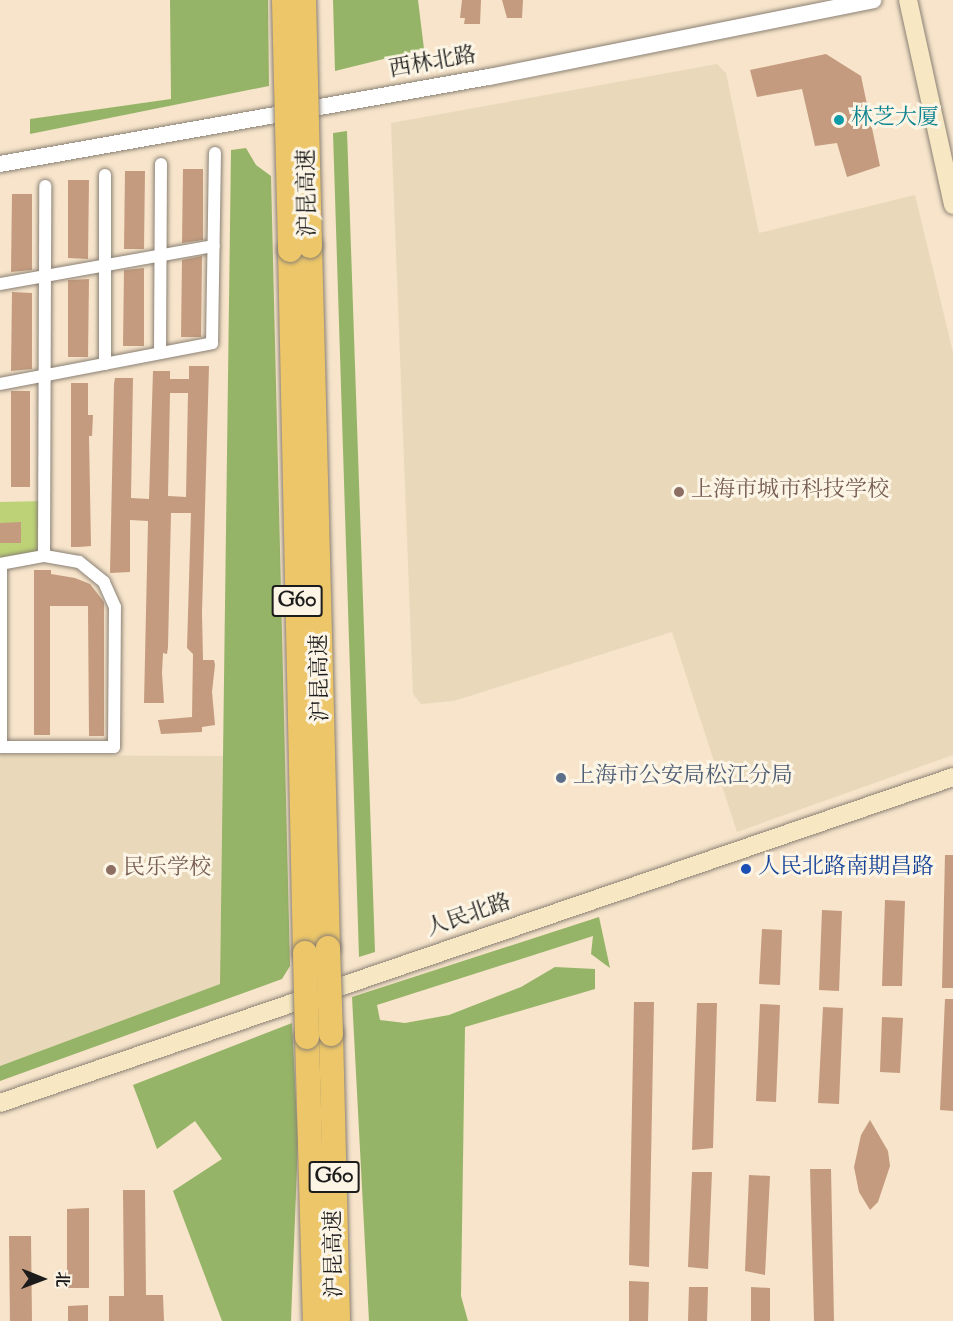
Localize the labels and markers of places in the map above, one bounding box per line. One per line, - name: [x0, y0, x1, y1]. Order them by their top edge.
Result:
- place label: 林芝大厦: [851, 107, 939, 133]
- marker: 林芝大厦: [832, 113, 846, 127]
- place label: 上海市城市科技学校: [691, 479, 889, 505]
- marker: 上海市城市科技学校: [672, 485, 686, 499]
- place label: 上海市公安局松江分局: [573, 765, 793, 791]
- marker: 上海市公安局松江分局: [554, 771, 568, 785]
- place label: 人民北路南期昌路: [758, 856, 934, 882]
- place label: 民乐学校: [123, 857, 211, 883]
- marker: 人民北路南期昌路: [739, 862, 753, 876]
- marker: 民乐学校: [104, 863, 118, 877]

